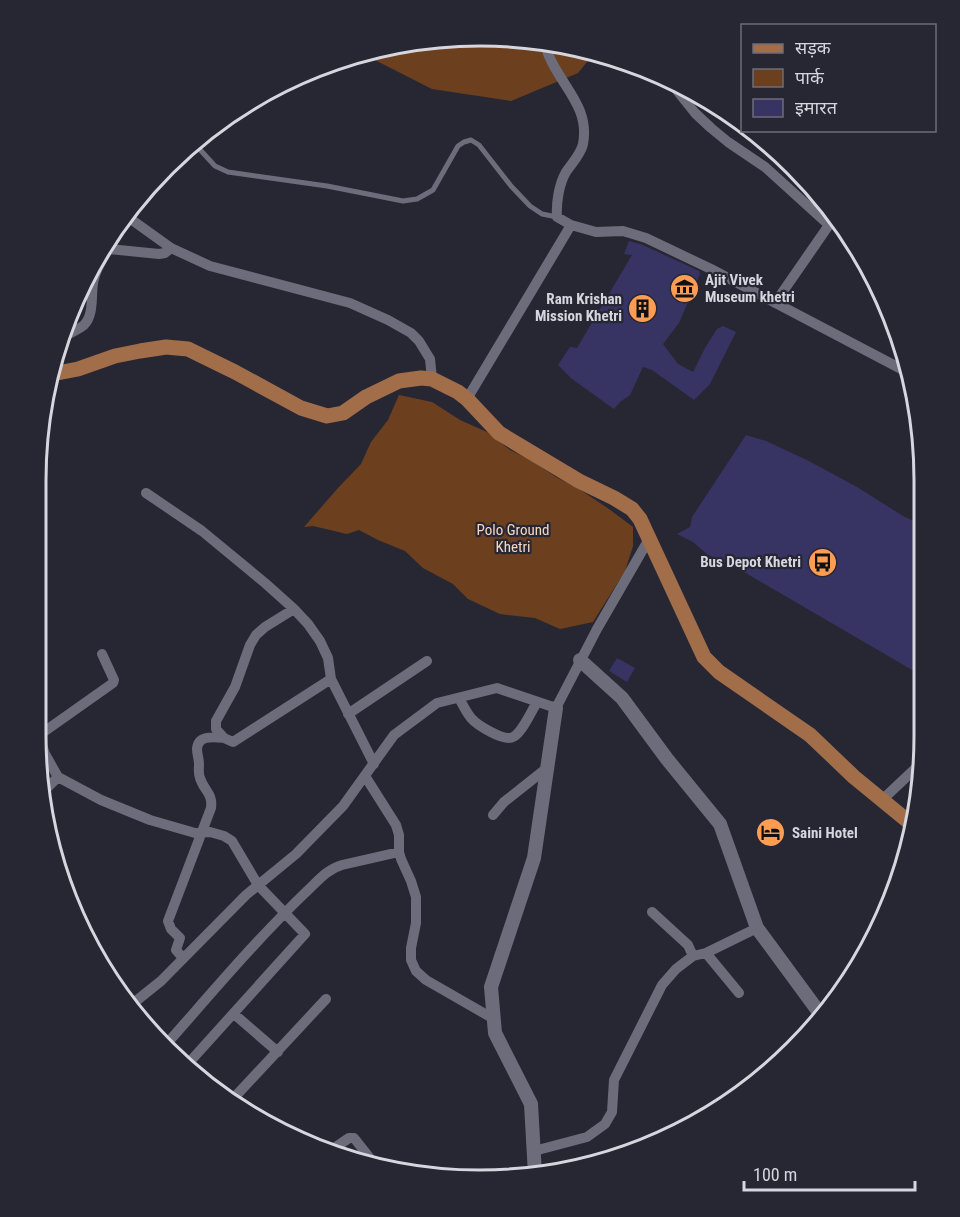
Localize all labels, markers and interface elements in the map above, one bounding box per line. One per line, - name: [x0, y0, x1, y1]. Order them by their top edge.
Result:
- legend: [741, 24, 936, 132]
- text: सड़क: [795, 37, 832, 58]
- text: पार्क: [795, 67, 825, 88]
- text: इमारत: [795, 97, 838, 118]
- place label: Ajit Vivek Museum khetri: [705, 271, 795, 306]
- museum icon: Ajit Vivek Museum khetri: [668, 273, 700, 305]
- place label: Ram Krishan Mission Khetri: [535, 290, 622, 325]
- building icon: Ram Krishan Mission Khetri: [627, 292, 659, 324]
- park label: Polo Ground Khetri: [477, 521, 549, 556]
- bus stop icon: Bus Depot Khetri: [806, 546, 838, 578]
- place label: Bus Depot Khetri: [700, 553, 801, 571]
- hotel icon: Saini Hotel: [755, 817, 787, 849]
- place label: Saini Hotel: [792, 824, 858, 842]
- scale bar: [744, 1154, 915, 1192]
- text: 100 m: [753, 1164, 797, 1185]

